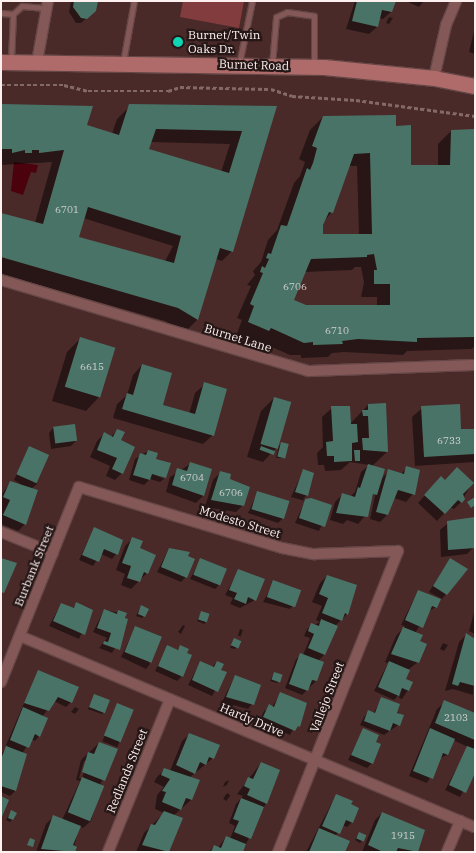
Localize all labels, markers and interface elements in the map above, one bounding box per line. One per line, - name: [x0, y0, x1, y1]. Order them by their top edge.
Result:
- place label: Burnet/Twin Oaks Dr.: [188, 28, 260, 56]
- marker: Burnet/Twin Oaks Dr.: [172, 36, 184, 48]
- street label: Burnet Road: [219, 57, 289, 73]
- house number: 6701: [55, 204, 79, 216]
- house number: 6706: [283, 281, 307, 293]
- street label: Burnet Lane: [203, 321, 273, 355]
- house number: 6710: [325, 325, 349, 337]
- house number: 6615: [80, 361, 104, 373]
- house number: 6733: [437, 435, 461, 447]
- house number: 6704: [180, 472, 204, 484]
- house number: 6706: [219, 487, 243, 499]
- street label: Modesto Street: [198, 503, 282, 541]
- street label: Burbank Street: [11, 524, 57, 608]
- street label: Vallejo Street: [307, 660, 347, 734]
- street label: Hardy Drive: [218, 700, 286, 740]
- house number: 2103: [444, 712, 468, 724]
- street label: Redlands Street: [104, 727, 150, 815]
- house number: 1915: [391, 830, 415, 842]

